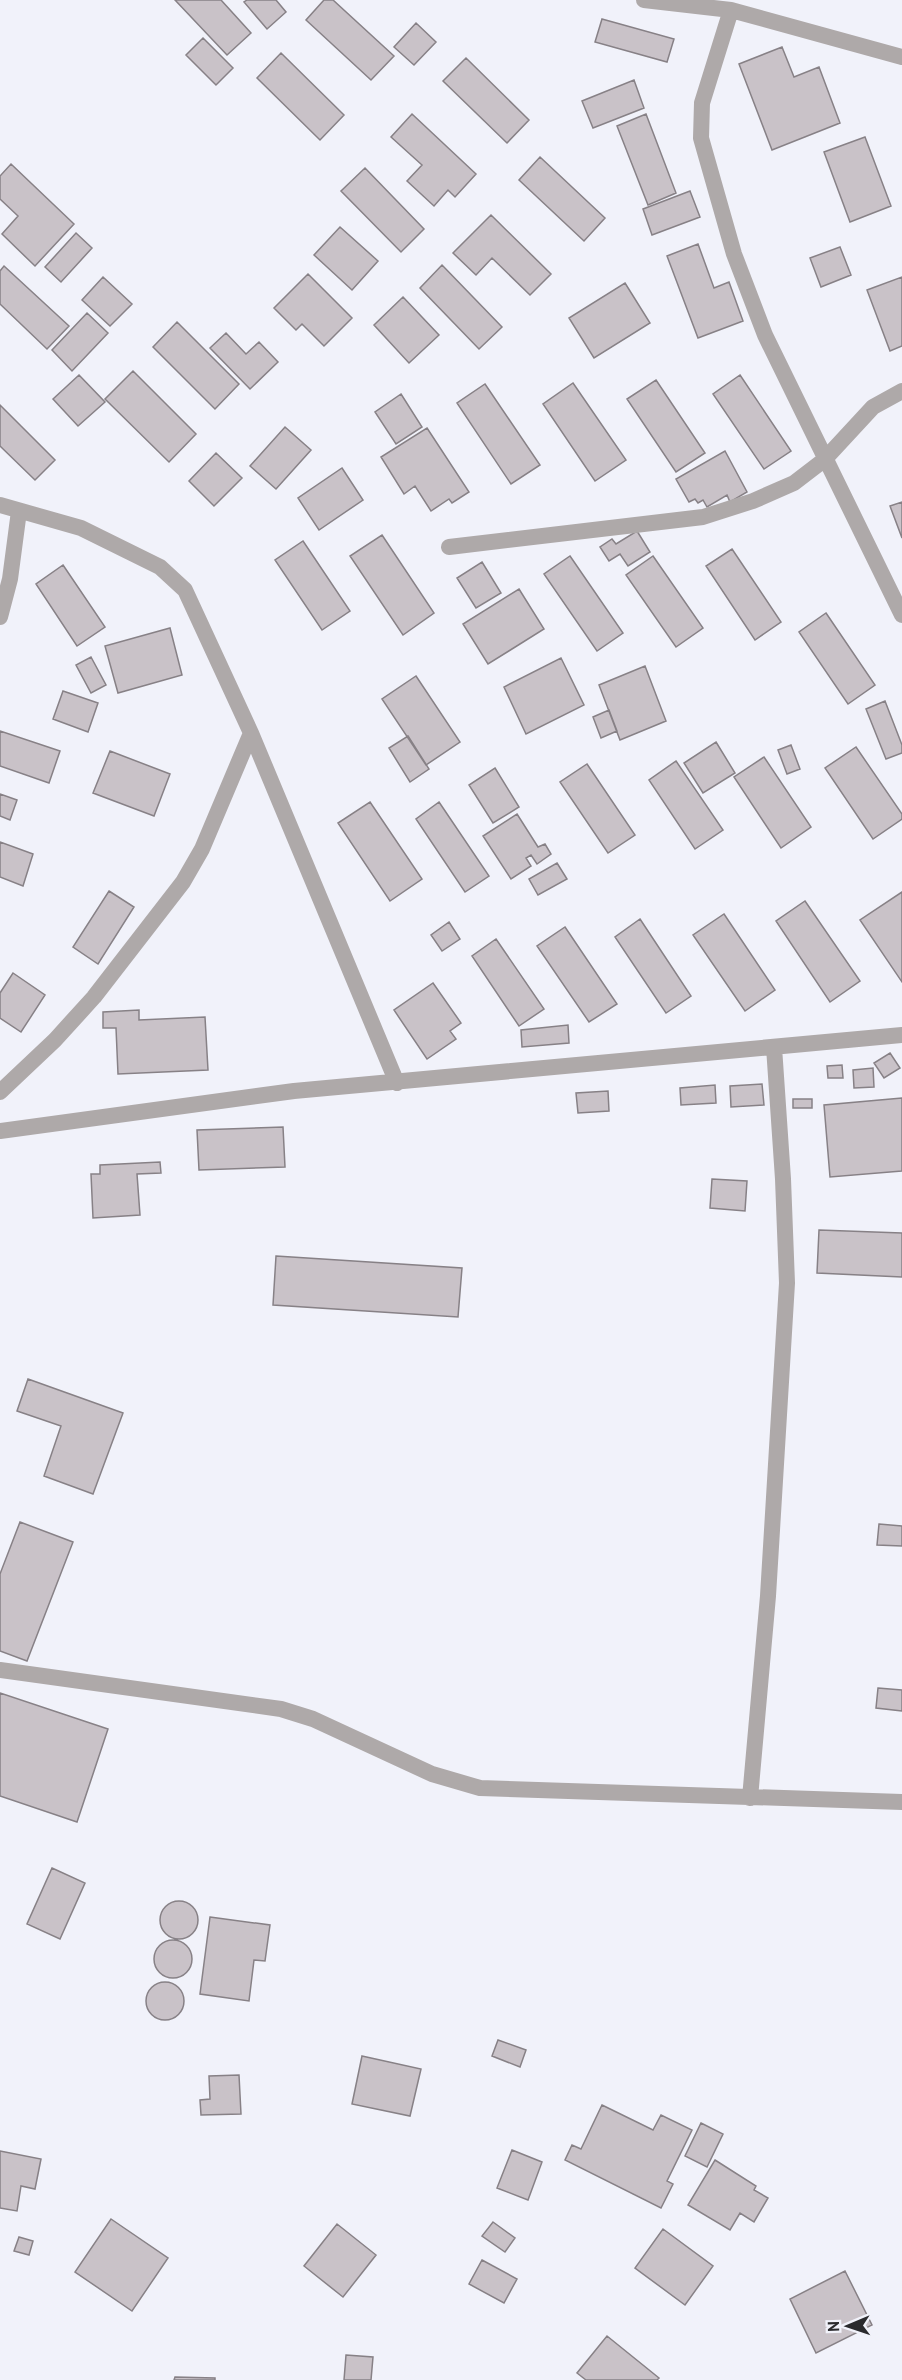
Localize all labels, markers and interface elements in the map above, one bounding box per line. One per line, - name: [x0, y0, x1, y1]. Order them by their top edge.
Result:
- north arrow: [818, 2296, 878, 2356]
- text: N: [823, 2321, 843, 2332]

